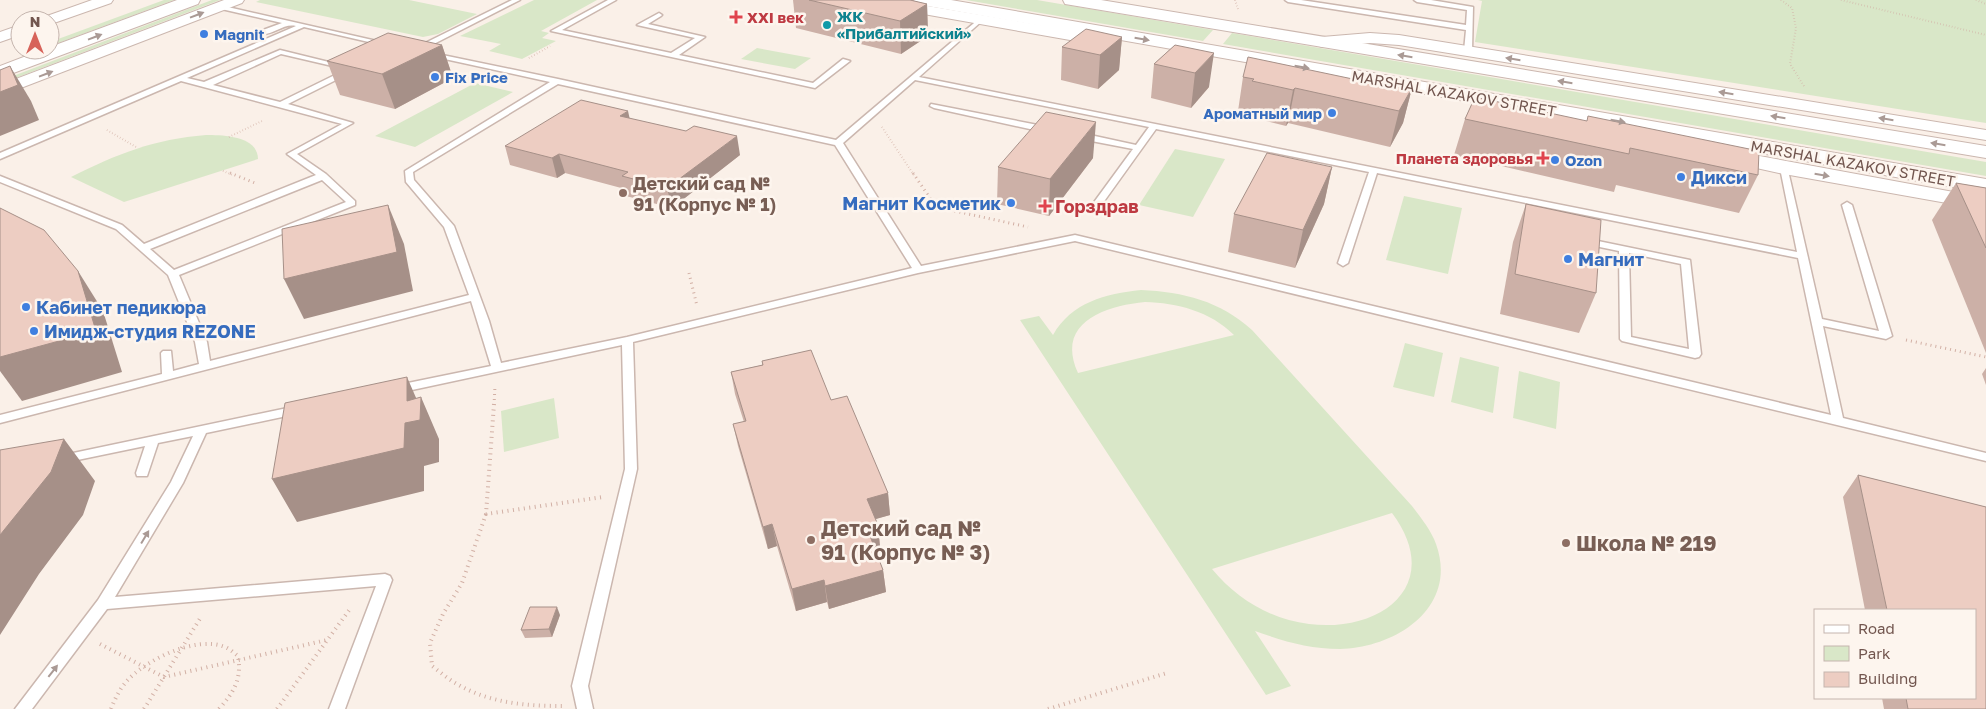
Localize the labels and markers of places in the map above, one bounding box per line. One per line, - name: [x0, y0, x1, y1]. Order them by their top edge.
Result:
- place label: ЖК «Прибалтийский»: [837, 7, 971, 42]
- place label: XXI век: [747, 8, 804, 26]
- marker: XXI век: [729, 10, 743, 24]
- marker: ЖК «Прибалтийский»: [821, 19, 833, 31]
- place label: Magnit: [214, 25, 264, 43]
- marker: Magnit: [198, 28, 210, 40]
- place label: Fix Price: [445, 68, 508, 86]
- marker: Fix Price: [429, 71, 441, 83]
- place label: Ароматный мир: [1203, 104, 1322, 122]
- marker: Ароматный мир: [1326, 107, 1338, 119]
- place label: Планета здоровья: [1396, 149, 1533, 167]
- place label: Ozon: [1565, 151, 1602, 169]
- marker: Планета здоровья: [1537, 152, 1549, 164]
- marker: Ozon: [1549, 154, 1561, 166]
- place label: Дикси: [1691, 166, 1747, 188]
- marker: Дикси: [1675, 171, 1687, 183]
- place label: Детский сад № 91 (Корпус № 1): [633, 172, 776, 215]
- marker: Детский сад № 91 (Корпус № 1): [617, 187, 629, 199]
- place label: Магнит Косметик: [842, 192, 1002, 214]
- place label: Горздрав: [1055, 195, 1139, 217]
- marker: Магнит Косметик: [1005, 197, 1017, 209]
- marker: Горздрав: [1039, 200, 1051, 212]
- place label: Магнит: [1578, 248, 1644, 270]
- marker: Магнит: [1562, 253, 1574, 265]
- place label: Кабинет педикюра: [36, 296, 206, 318]
- marker: Кабинет педикюра: [20, 301, 32, 313]
- place label: Имидж-студия REZONE: [44, 320, 256, 342]
- marker: Имидж-студия REZONE: [28, 325, 40, 337]
- place label: Детский сад № 91 (Корпус № 3): [821, 515, 990, 565]
- place label: Школа № 219: [1576, 530, 1717, 556]
- marker: Детский сад № 91 (Корпус № 3): [805, 534, 817, 546]
- marker: Школа № 219: [1560, 537, 1572, 549]

